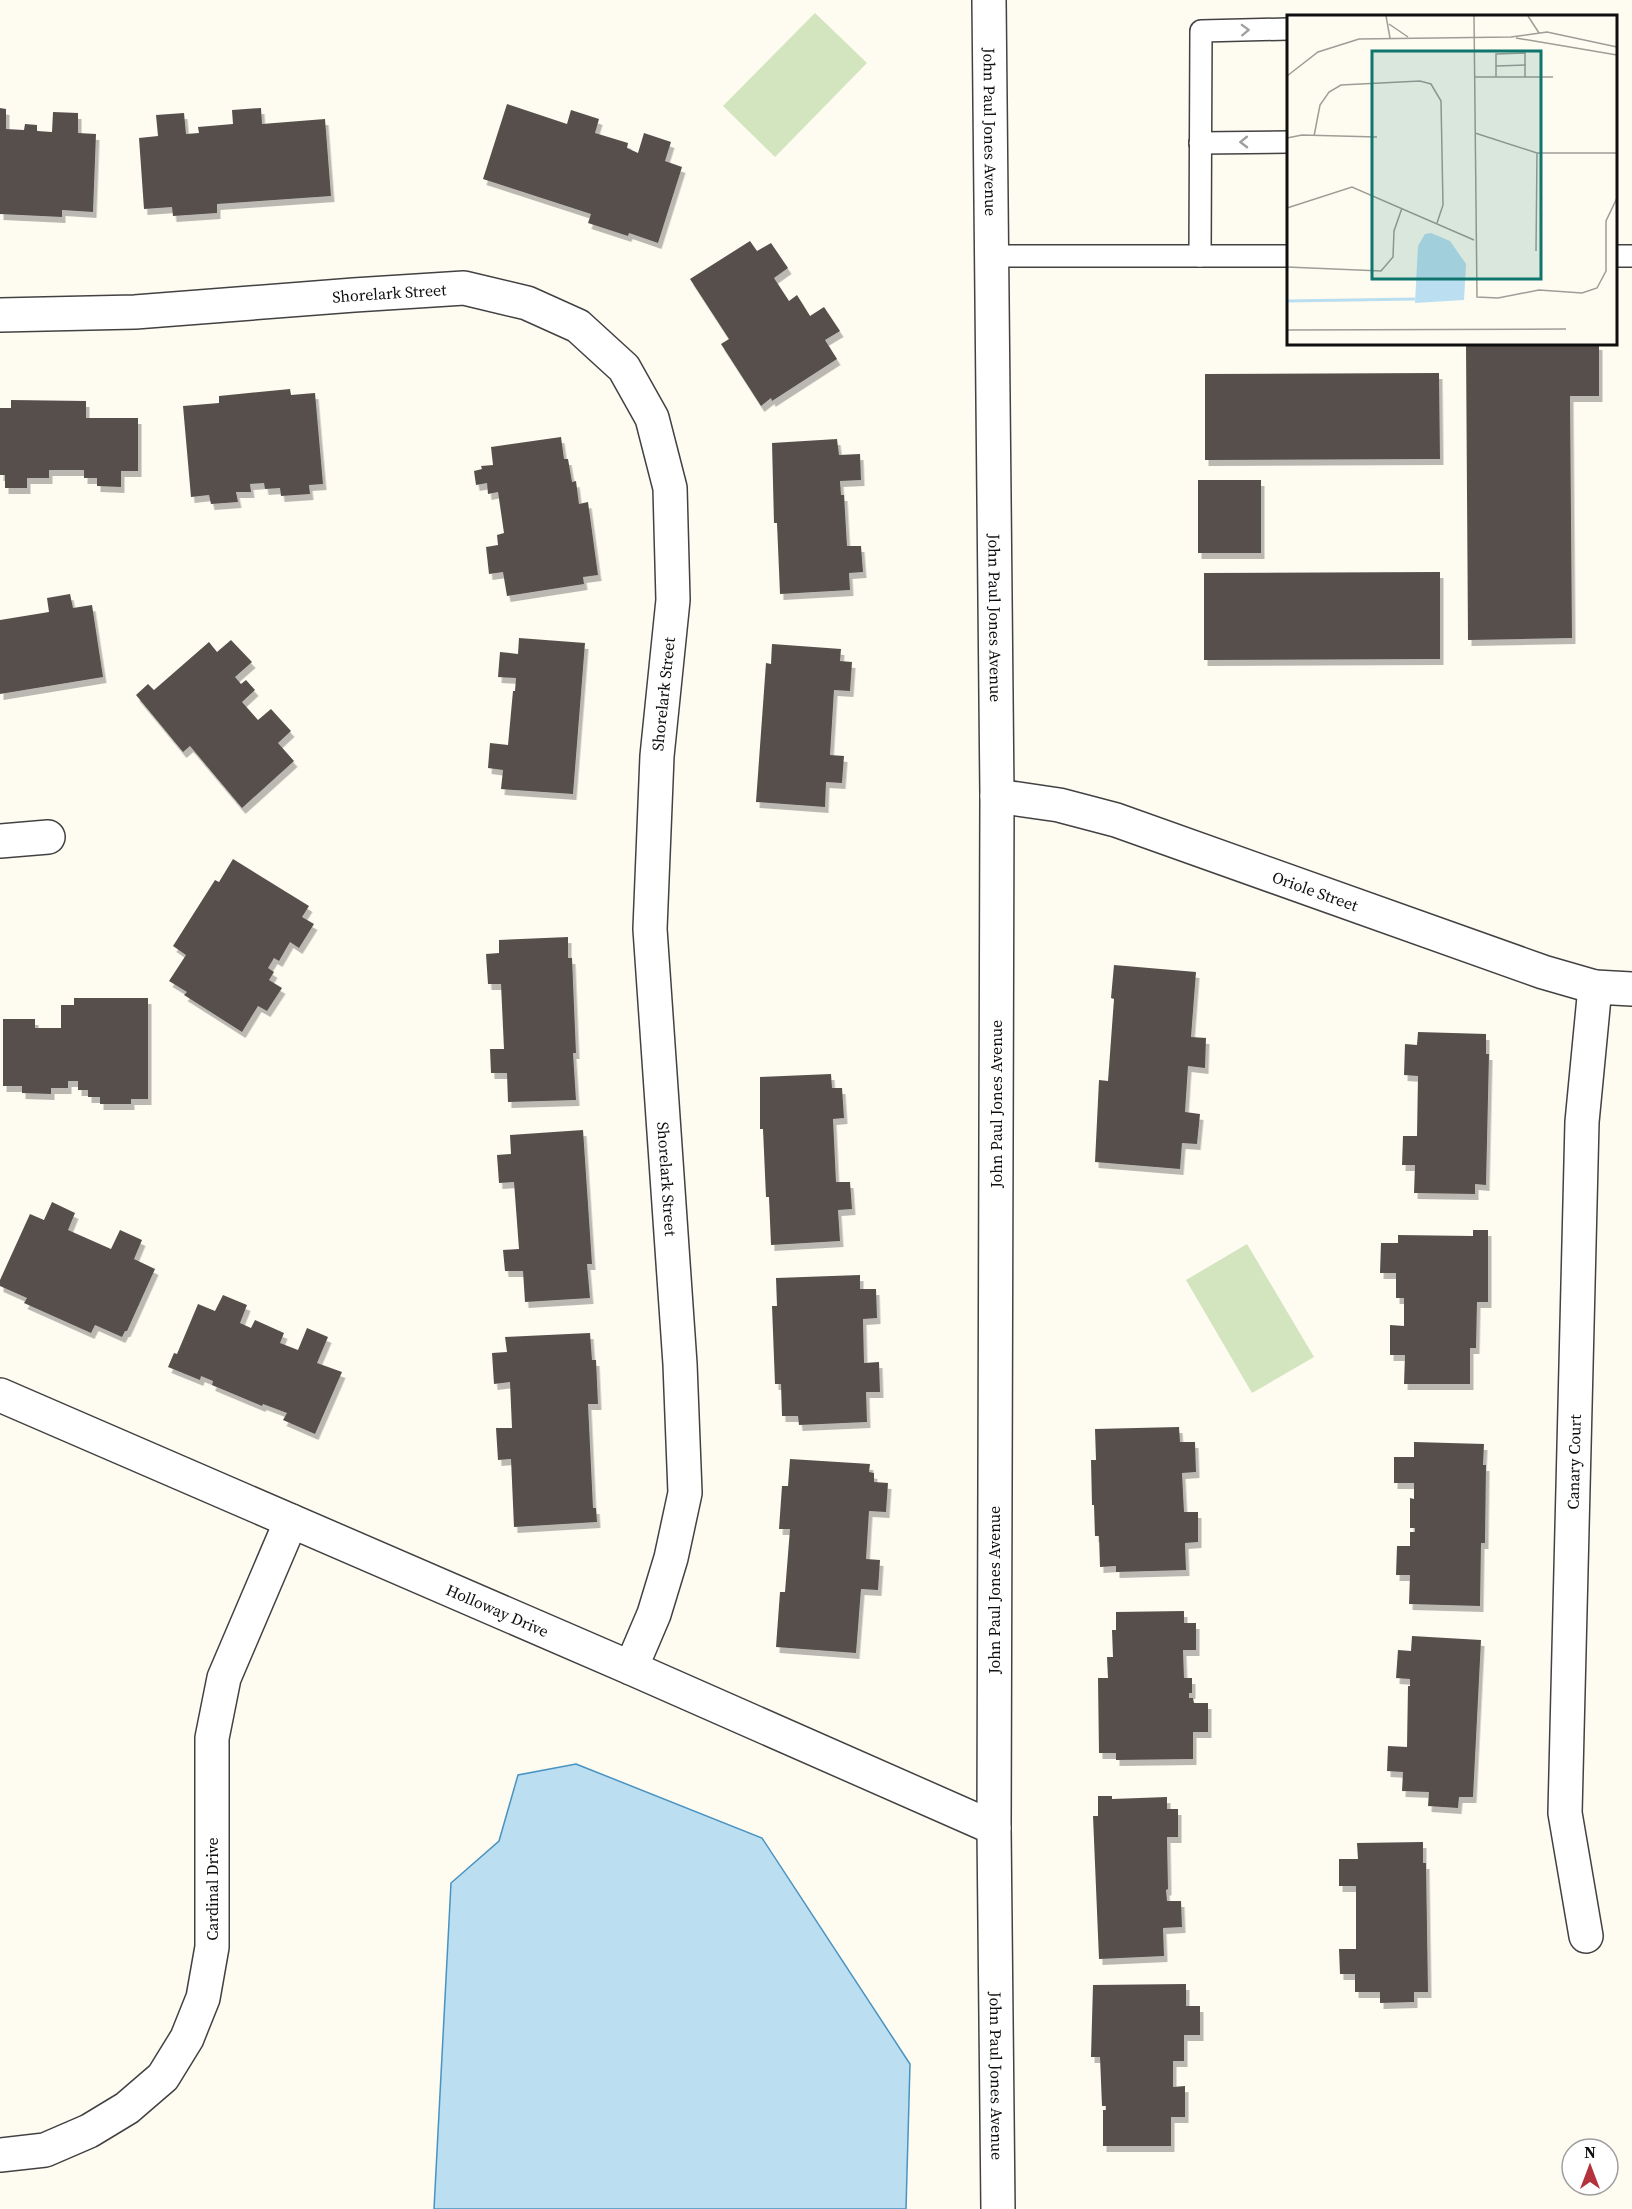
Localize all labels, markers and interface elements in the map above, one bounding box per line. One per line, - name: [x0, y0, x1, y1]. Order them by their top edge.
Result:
- inset map: [1287, 15, 1617, 345]
- one-way arrow: [1240, 23, 1249, 36]
- street label: John Paul Jones Avenue: [978, 47, 1002, 216]
- one-way arrow: [1240, 136, 1249, 149]
- street label: Shorelark Street: [331, 278, 448, 308]
- street label: John Paul Jones Avenue: [983, 533, 1007, 702]
- street label: Shorelark Street: [646, 635, 680, 752]
- street label: Oriole Street: [1269, 866, 1362, 917]
- street label: John Paul Jones Avenue: [985, 1020, 1007, 1189]
- street label: Shorelark Street: [652, 1121, 682, 1237]
- street label: Canary Court: [1561, 1413, 1586, 1510]
- street label: John Paul Jones Avenue: [983, 1506, 1005, 1675]
- street label: Holloway Drive: [443, 1578, 552, 1642]
- street label: Cardinal Drive: [201, 1837, 223, 1941]
- street label: John Paul Jones Avenue: [985, 1991, 1008, 2160]
- north arrow: [1560, 2137, 1620, 2197]
- text: N: [1584, 2141, 1596, 2163]

